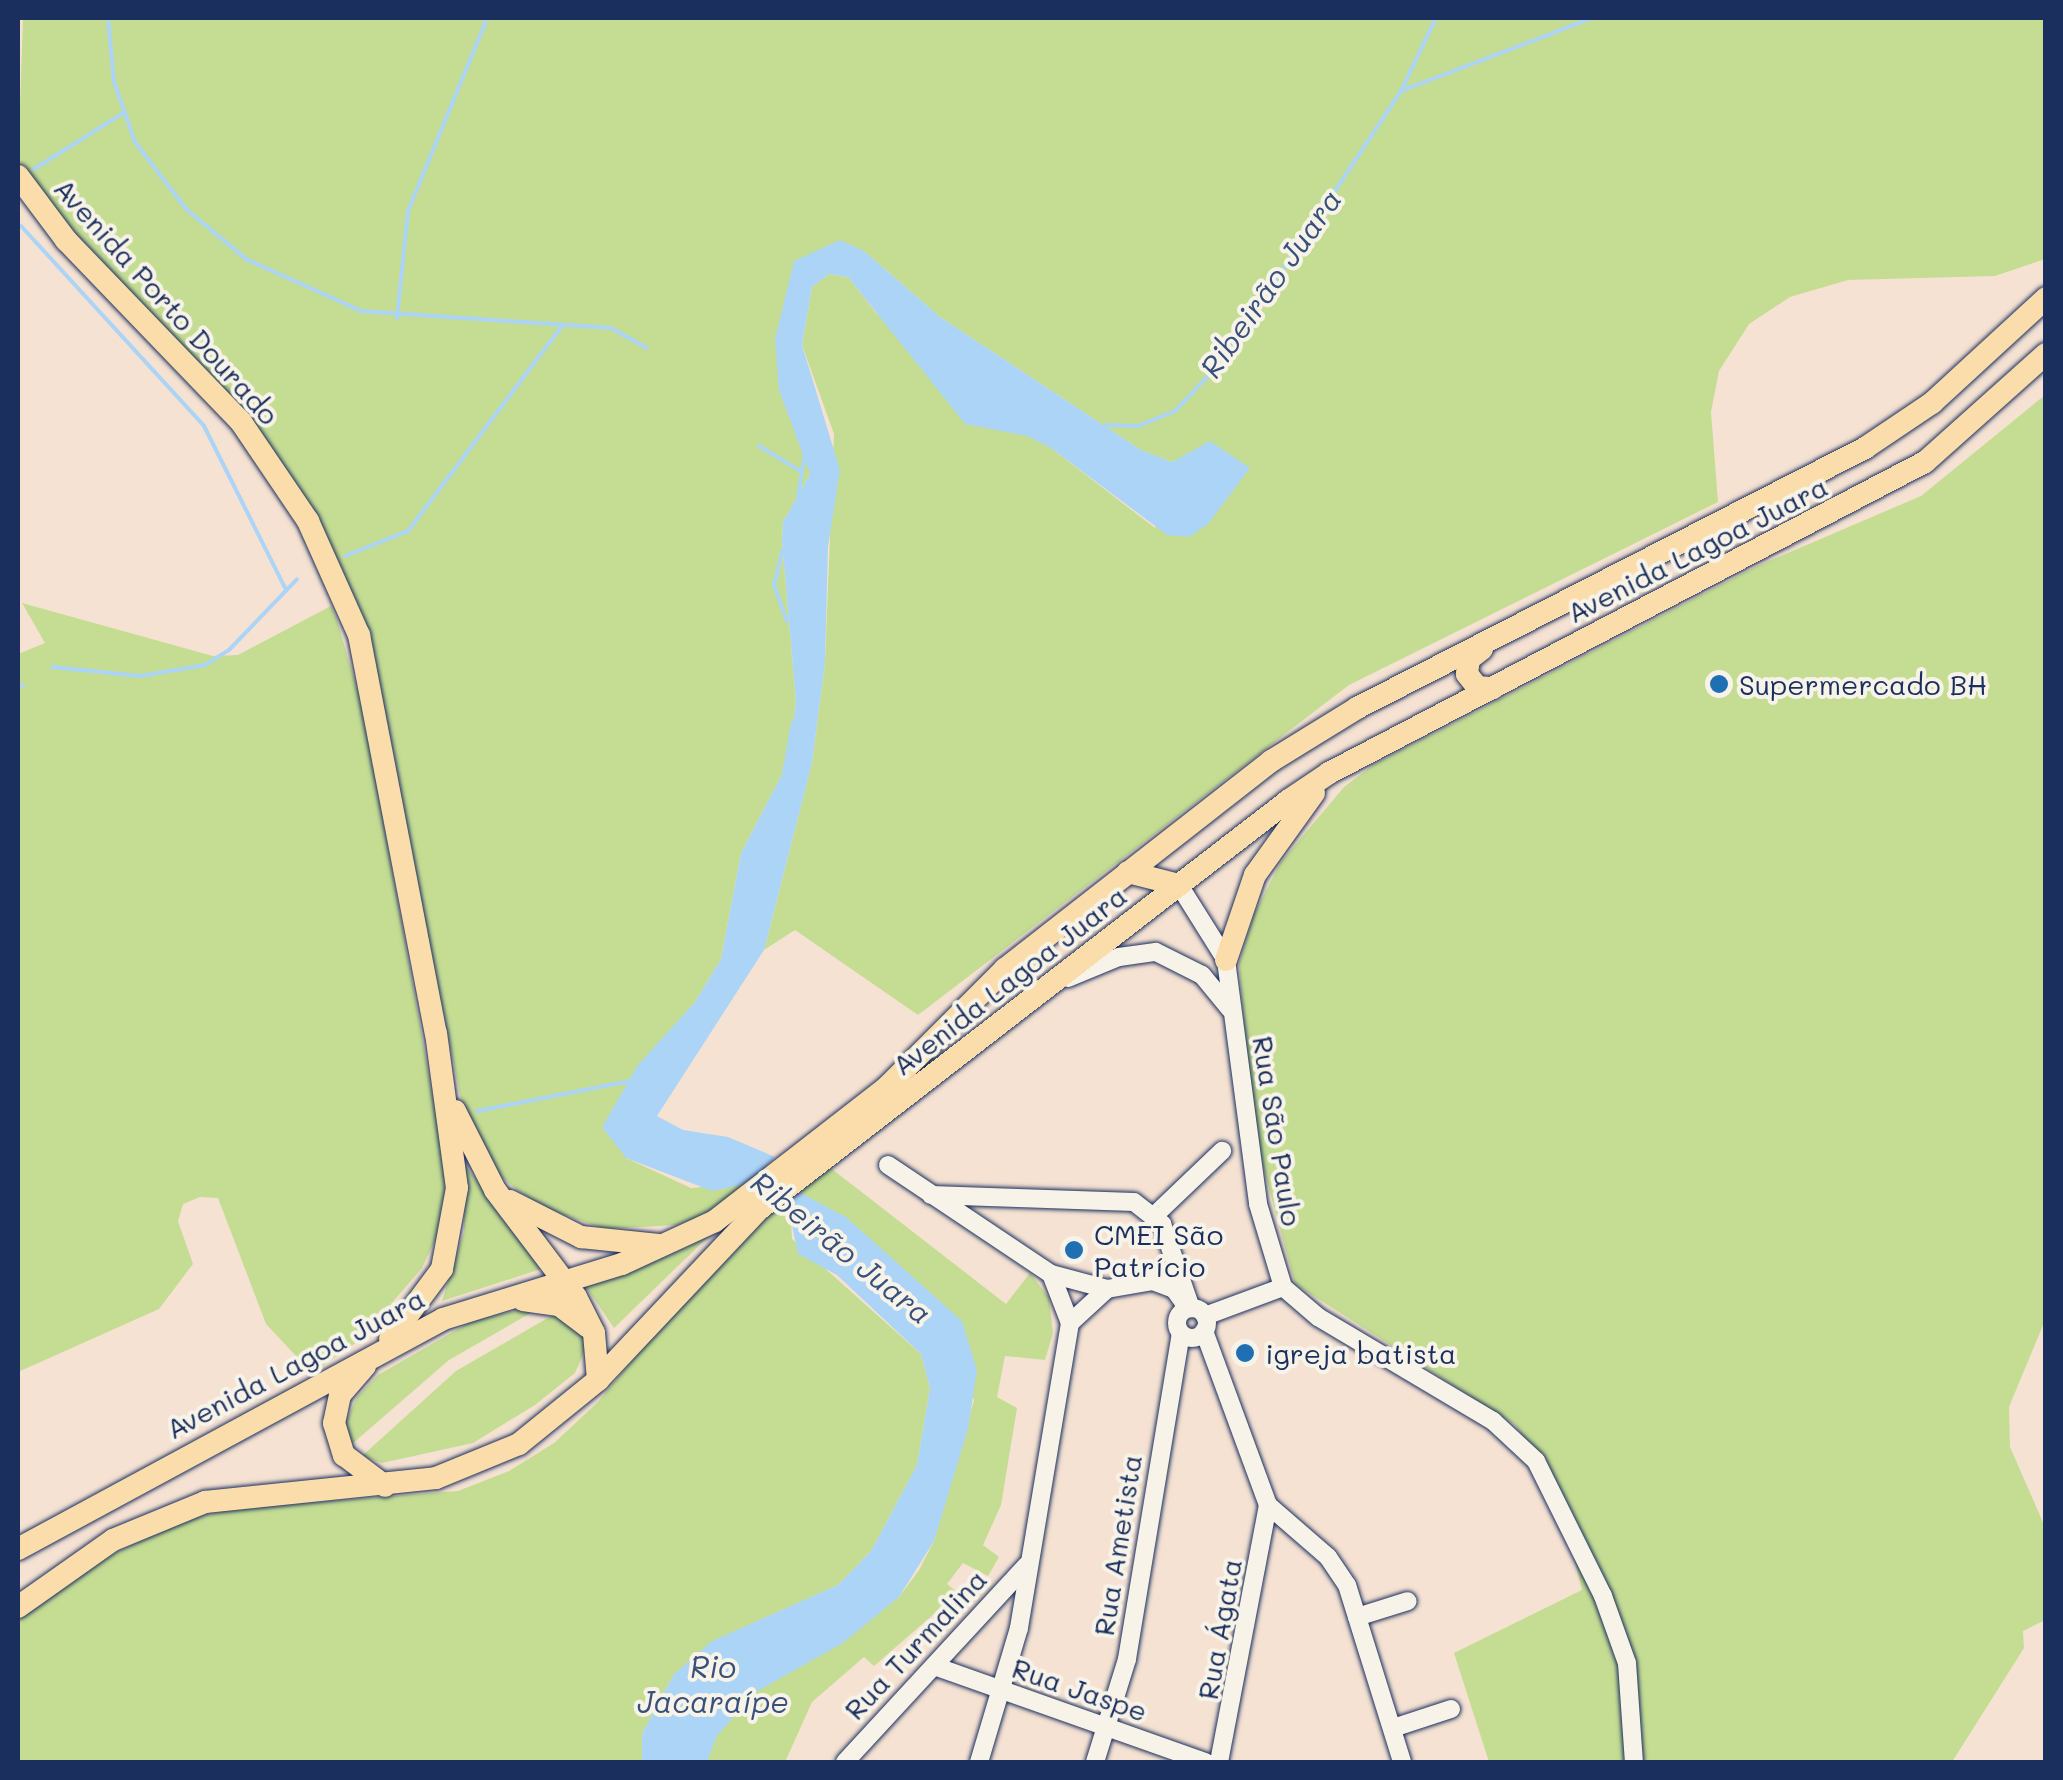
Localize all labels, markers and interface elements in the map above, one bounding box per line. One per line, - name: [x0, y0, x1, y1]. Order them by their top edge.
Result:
- street label: Avenida Porto Dourado: [48, 171, 286, 431]
- water label: Ribeirão Juara: [1192, 182, 1348, 384]
- street label: Avenida Lagoa Juara: [1561, 469, 1833, 629]
- place label: Supermercado BH: [1739, 667, 1987, 701]
- marker: Supermercado BH: [1708, 673, 1730, 695]
- street label: Avenida Lagoa Juara: [885, 878, 1133, 1082]
- street label: Rua São Paulo: [1246, 1034, 1310, 1228]
- water label: Ribeirão Juara: [745, 1163, 939, 1331]
- place label: CMEI São Patrício: [1094, 1217, 1223, 1283]
- marker: CMEI São Patrício: [1063, 1239, 1085, 1261]
- street label: Avenida Lagoa Juara: [160, 1281, 430, 1445]
- place label: igreja batista: [1265, 1336, 1457, 1370]
- marker: igreja batista: [1234, 1342, 1256, 1364]
- street label: Rua Ametista: [1086, 1452, 1148, 1638]
- street label: Rua Ágata: [1190, 1556, 1248, 1702]
- street label: Rua Turmalina: [837, 1562, 993, 1726]
- water label: Rio Jacaraípe: [637, 1648, 789, 1718]
- street label: Rua Jaspe: [1008, 1650, 1152, 1728]

